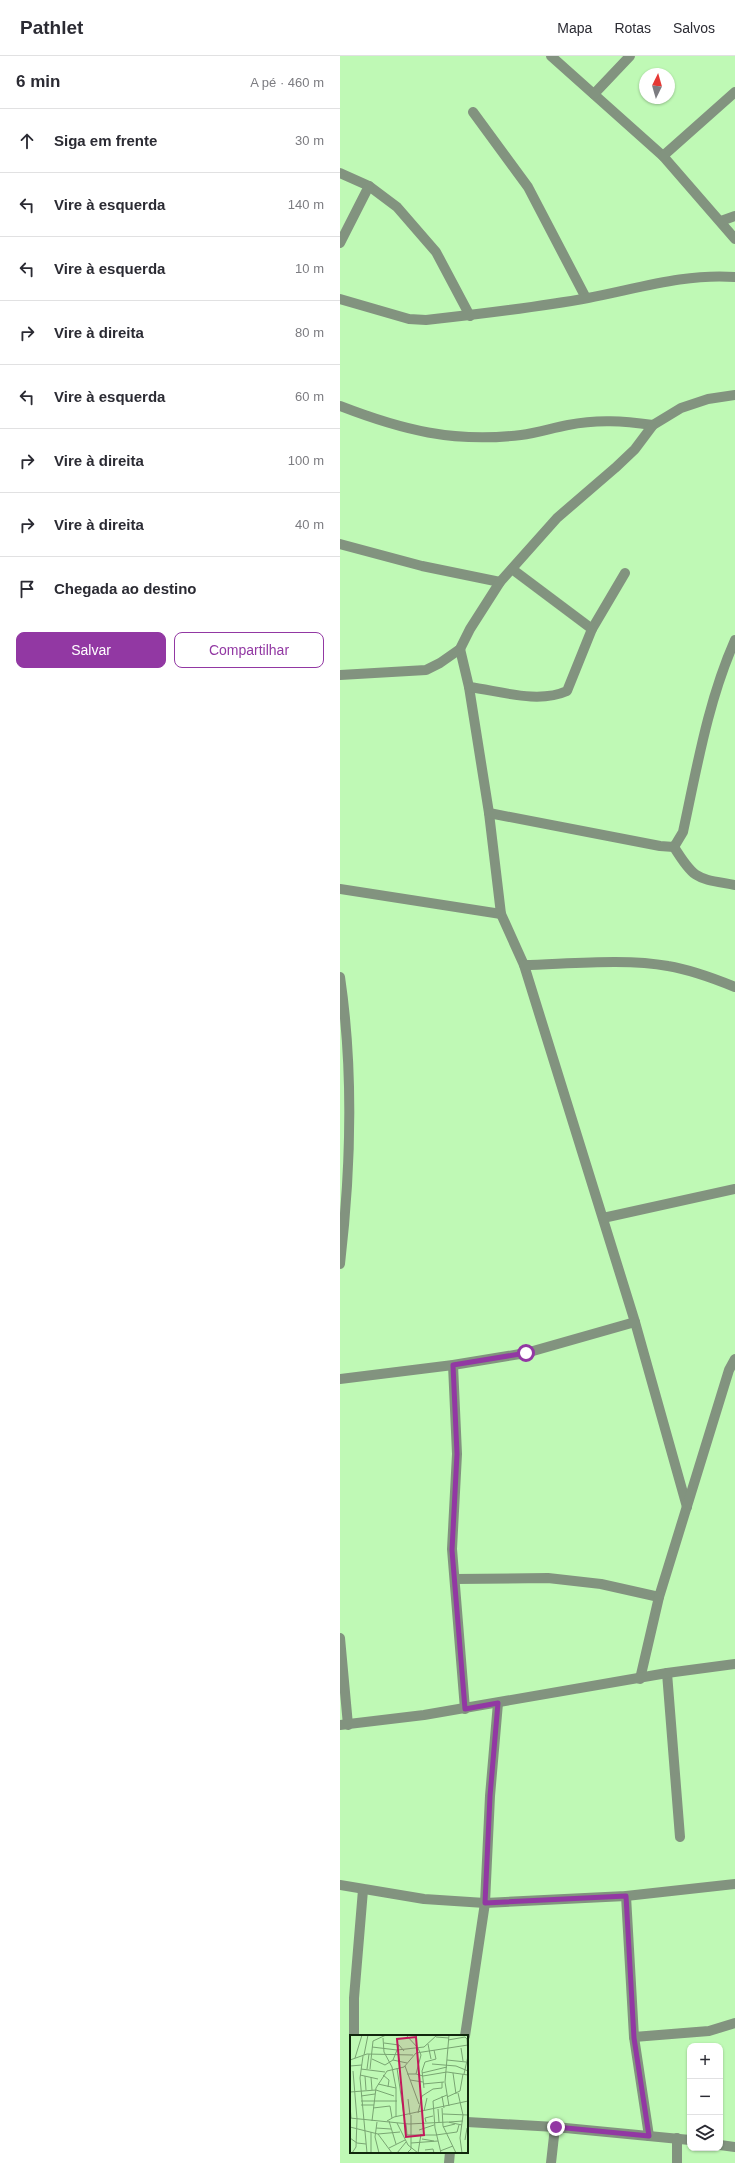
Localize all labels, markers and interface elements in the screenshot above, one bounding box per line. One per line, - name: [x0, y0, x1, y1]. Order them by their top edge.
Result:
- text: Pathlet: [20, 17, 83, 38]
- text: Mapa: [557, 20, 592, 36]
- text: Rotas: [614, 20, 651, 36]
- text: Salvos: [673, 20, 715, 36]
- north arrow: [639, 68, 675, 104]
- text: 6 min: [16, 72, 60, 91]
- text: A pé · 460 m: [250, 75, 324, 90]
- icon: ahead: [16, 130, 38, 152]
- text: Siga em frente: [54, 132, 157, 149]
- text: 30 m: [295, 133, 324, 148]
- icon: left: [16, 194, 38, 216]
- text: Vire à esquerda: [54, 196, 165, 213]
- text: 140 m: [288, 197, 324, 212]
- icon: left: [16, 258, 38, 280]
- text: Vire à esquerda: [54, 260, 165, 277]
- text: 10 m: [295, 261, 324, 276]
- icon: right: [16, 322, 38, 344]
- text: Vire à direita: [54, 324, 144, 341]
- text: 80 m: [295, 325, 324, 340]
- icon: left: [16, 386, 38, 408]
- text: Vire à esquerda: [54, 388, 165, 405]
- text: 60 m: [295, 389, 324, 404]
- icon: right: [16, 450, 38, 472]
- text: Vire à direita: [54, 452, 144, 469]
- text: 100 m: [288, 453, 324, 468]
- icon: right: [16, 514, 38, 536]
- text: Vire à direita: [54, 516, 144, 533]
- text: 40 m: [295, 517, 324, 532]
- icon: arrive: [16, 578, 38, 600]
- text: Chegada ao destino: [54, 580, 197, 597]
- button: Salvar: [16, 632, 166, 668]
- button: Compartilhar: [174, 632, 324, 668]
- route start: [517, 1344, 535, 1362]
- inset map: [350, 2035, 468, 2153]
- map controls: [687, 2043, 723, 2151]
- button: +: [687, 2043, 723, 2079]
- button: −: [687, 2079, 723, 2115]
- button: layers: [687, 2115, 723, 2151]
- route end: [547, 2118, 565, 2136]

